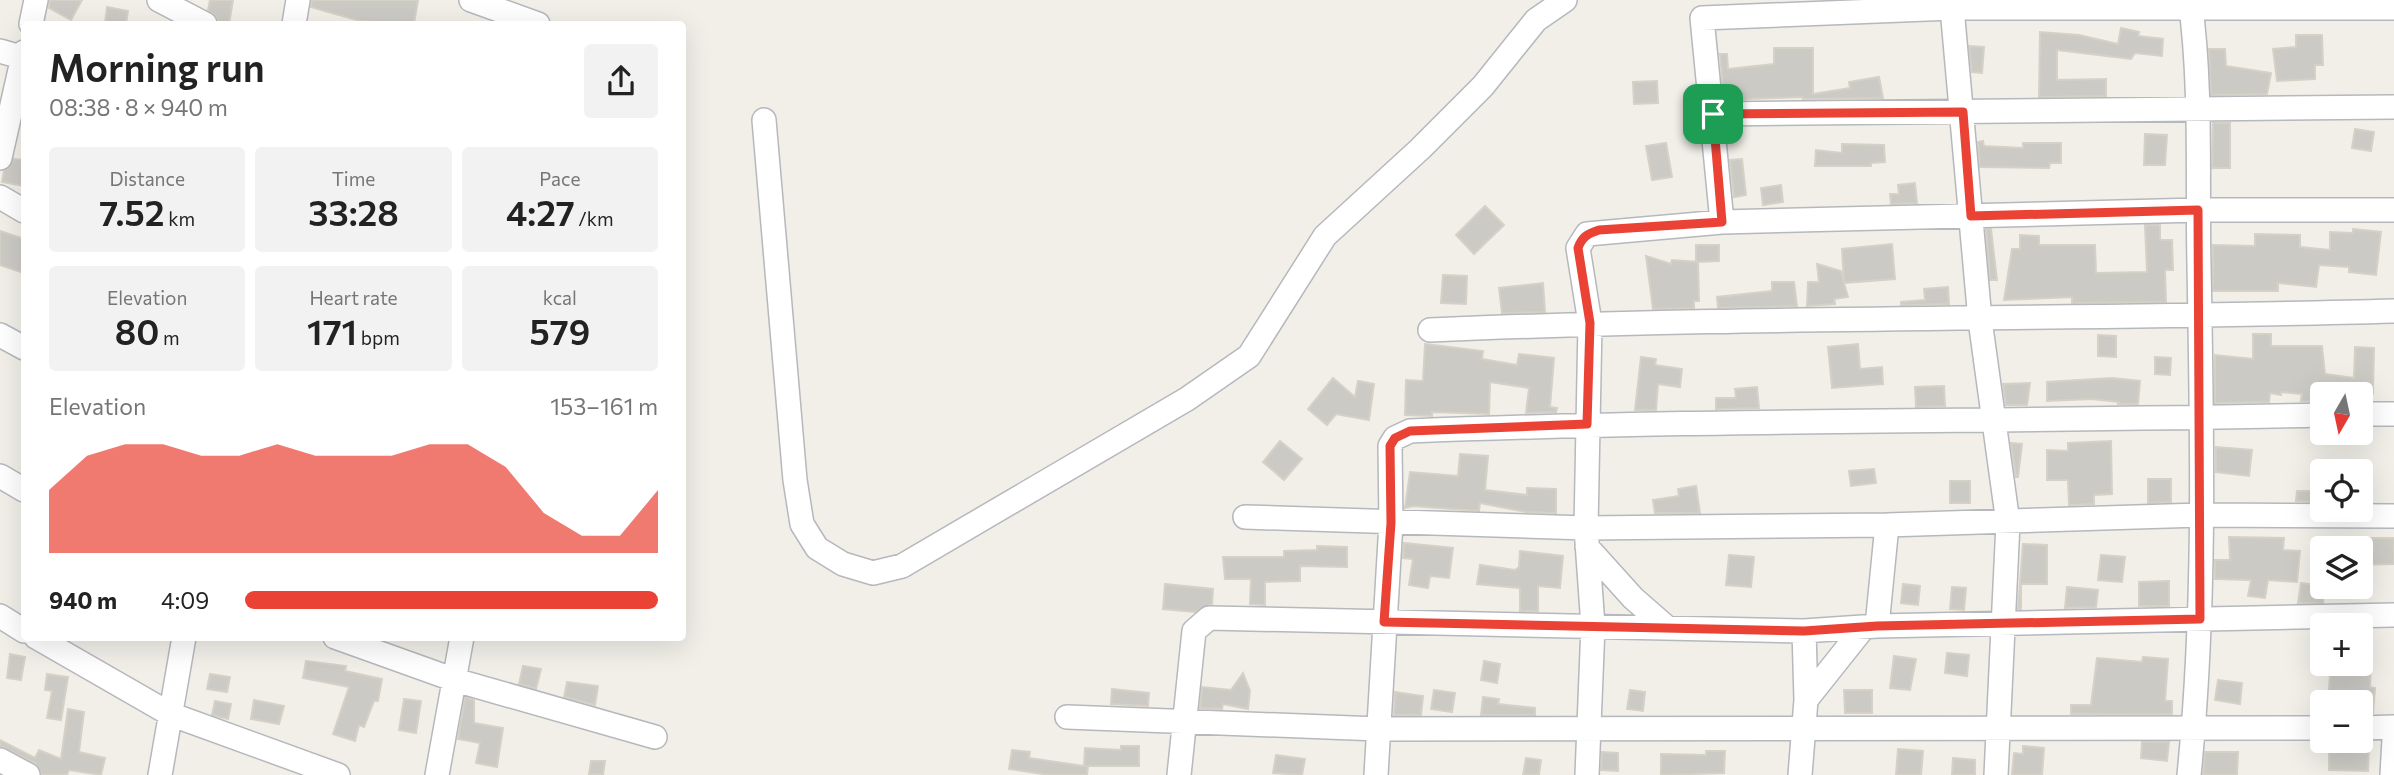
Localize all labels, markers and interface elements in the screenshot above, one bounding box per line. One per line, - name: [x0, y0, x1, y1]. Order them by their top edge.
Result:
- text: Morning run: [49, 43, 265, 90]
- button: share: [584, 44, 658, 118]
- pin: [1683, 84, 1743, 144]
- text: 08:38 · 8 × 940 m: [49, 93, 228, 121]
- icon: arrive: [1694, 95, 1732, 133]
- text: Distance: [109, 167, 185, 190]
- text: Time: [332, 167, 375, 190]
- text: Pace: [539, 167, 580, 190]
- text: 7.52: [99, 190, 165, 233]
- text: 33:28: [308, 190, 399, 233]
- text: 4:27: [506, 190, 575, 233]
- text: km: [165, 207, 195, 230]
- text: /km: [575, 207, 614, 230]
- text: Elevation: [107, 286, 187, 309]
- text: Heart rate: [309, 286, 398, 309]
- text: kcal: [543, 286, 577, 309]
- text: 80: [115, 309, 159, 352]
- text: 171: [307, 309, 357, 352]
- text: 579: [530, 309, 590, 352]
- text: m: [159, 326, 180, 349]
- text: bpm: [357, 326, 400, 349]
- north arrow: [2310, 382, 2373, 444]
- map controls: [2310, 382, 2373, 753]
- text: Elevation: [49, 392, 146, 420]
- text: 153–161 m: [550, 392, 658, 420]
- button: locate: [2310, 459, 2373, 522]
- button: layers: [2310, 536, 2373, 599]
- text: 940 m: [49, 586, 117, 614]
- text: 4:09: [161, 586, 209, 614]
- button: +: [2310, 613, 2373, 676]
- button: −: [2310, 690, 2373, 753]

